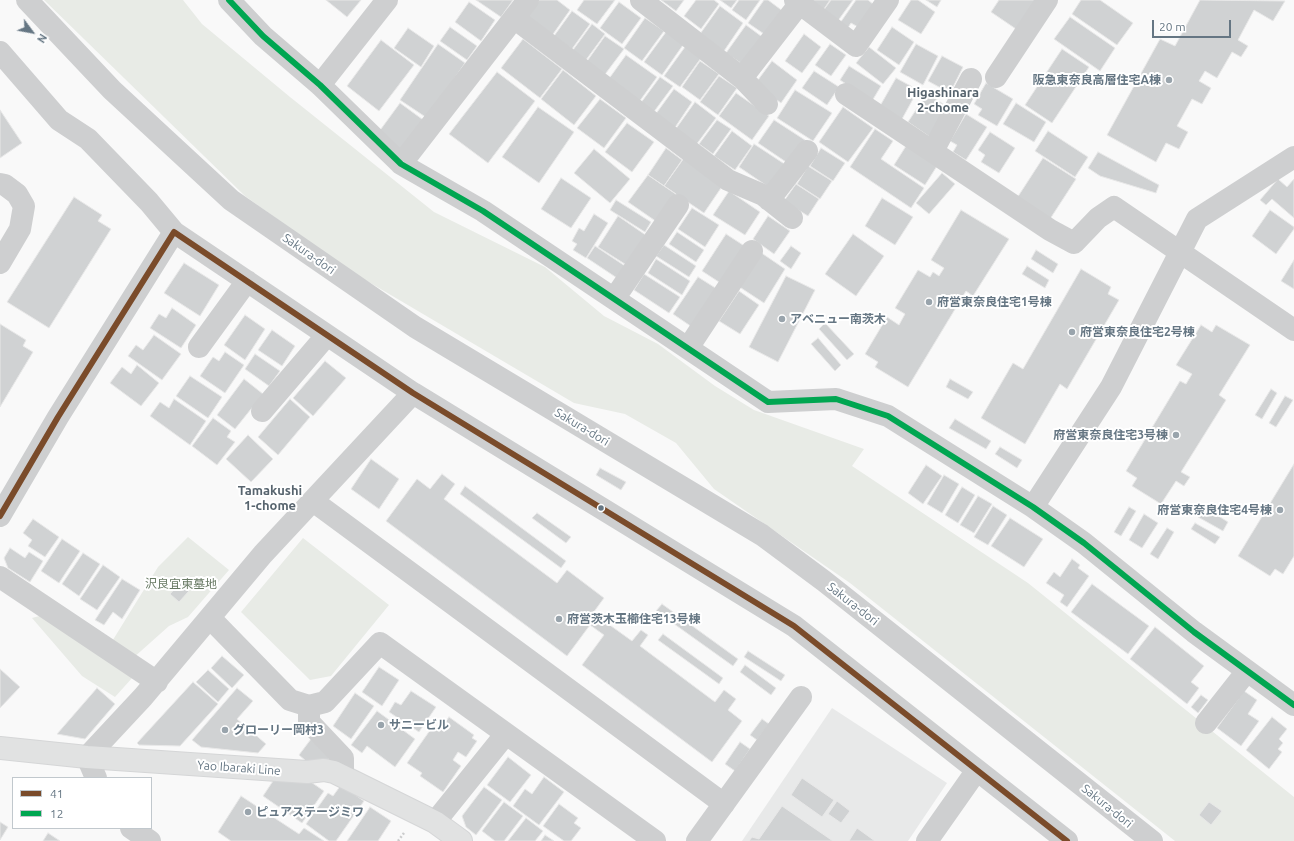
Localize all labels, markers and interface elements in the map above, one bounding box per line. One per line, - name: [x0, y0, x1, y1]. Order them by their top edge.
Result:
- north arrow: [12, 12, 52, 52]
- scale bar: [1154, 12, 1233, 38]
- text: 20 m: [1159, 20, 1186, 33]
- text: N: [35, 32, 49, 45]
- place label: 阪急東奈良高層住宅A棟: [1033, 73, 1161, 87]
- marker: 阪急東奈良高層住宅A棟: [1164, 75, 1174, 85]
- district label: Higashinara 2-chome: [907, 85, 979, 116]
- street label: Sakura-dori: [280, 231, 338, 277]
- place label: 府営東奈良住宅1号棟: [937, 295, 1052, 309]
- marker: 府営東奈良住宅1号棟: [924, 297, 934, 307]
- place label: アベニュー南茨木: [790, 312, 886, 326]
- marker: アベニュー南茨木: [777, 314, 787, 324]
- place label: 府営東奈良住宅2号棟: [1080, 325, 1195, 339]
- marker: 府営東奈良住宅2号棟: [1067, 327, 1077, 337]
- street label: Sakura-dori: [552, 405, 612, 449]
- place label: 府営東奈良住宅3号棟: [1053, 428, 1168, 442]
- marker: 府営東奈良住宅3号棟: [1171, 430, 1181, 440]
- district label: Tamakushi 1-chome: [238, 483, 302, 514]
- unlabelled marker: [596, 503, 606, 513]
- place label: 府営東奈良住宅4号棟: [1157, 503, 1272, 517]
- marker: 府営東奈良住宅4号棟: [1275, 505, 1285, 515]
- park label: 沢良宜東墓地: [145, 577, 217, 591]
- street label: Sakura-dori: [825, 580, 881, 628]
- place label: 府営茨木玉櫛住宅13号棟: [567, 612, 701, 626]
- marker: 府営茨木玉櫛住宅13号棟: [554, 614, 564, 624]
- place label: サニービル: [389, 718, 449, 732]
- marker: サニービル: [376, 720, 386, 730]
- place label: グローリー岡村3: [233, 723, 324, 737]
- marker: グローリー岡村3: [220, 725, 230, 735]
- street label: Yao Ibaraki Line: [197, 758, 281, 778]
- legend: [12, 777, 152, 829]
- street label: Sakura-dori: [1079, 781, 1135, 831]
- text: 41: [50, 787, 64, 800]
- place label: ピュアステージミワ: [256, 805, 364, 819]
- text: 12: [50, 807, 64, 820]
- marker: ピュアステージミワ: [243, 807, 253, 817]

